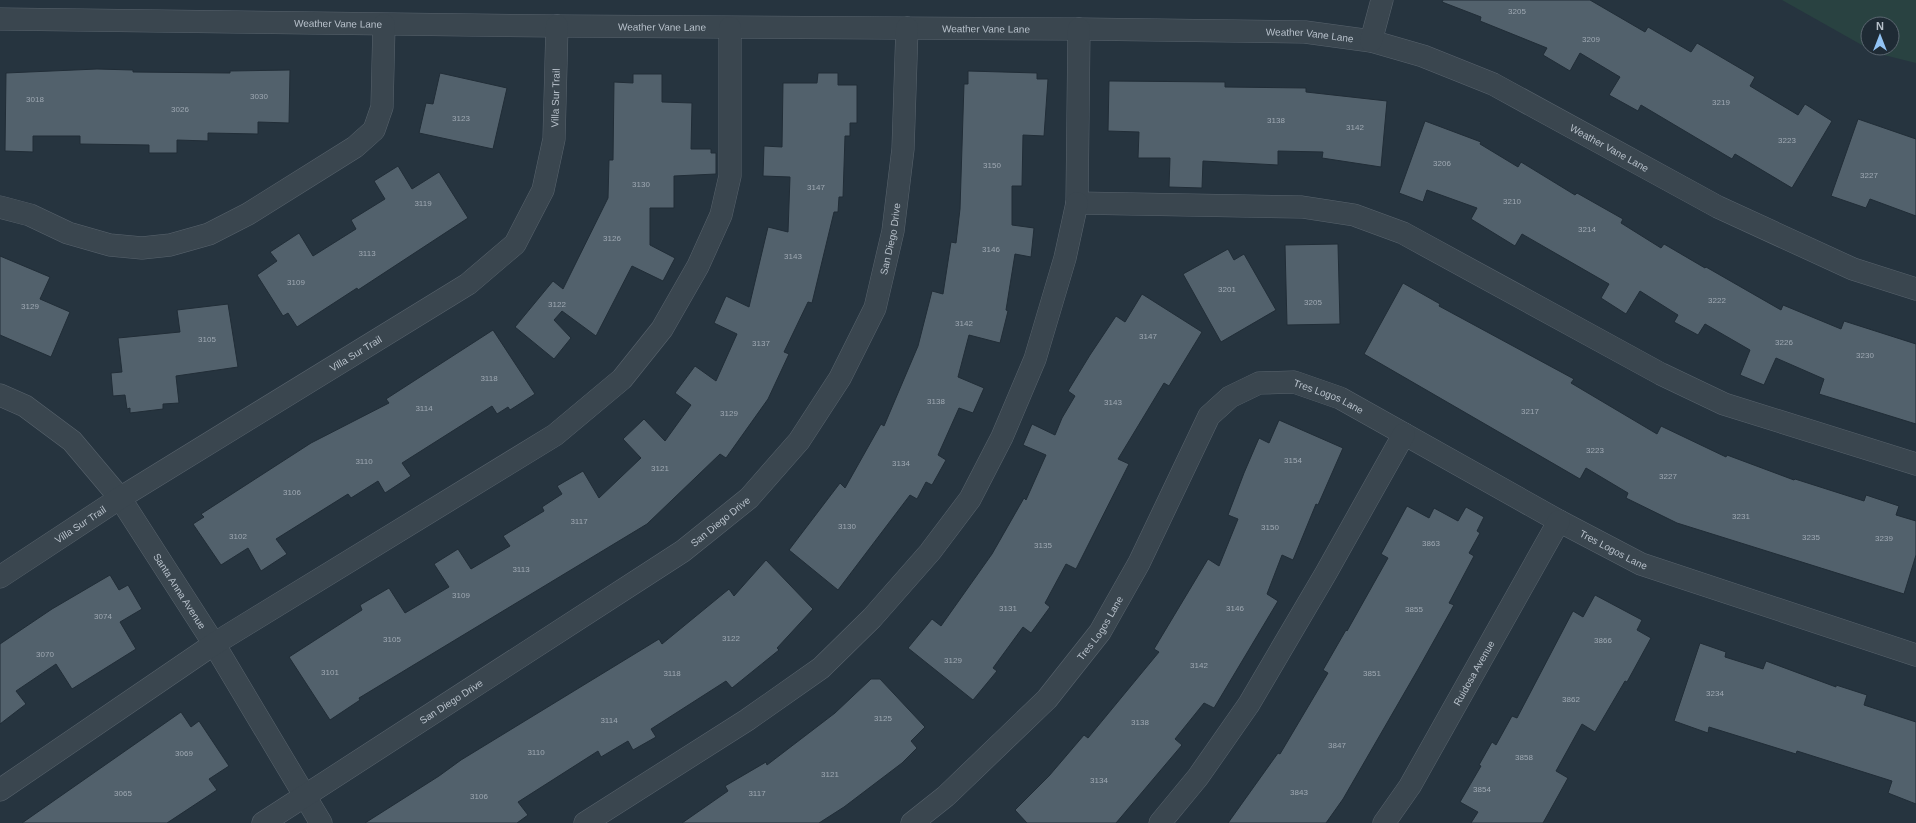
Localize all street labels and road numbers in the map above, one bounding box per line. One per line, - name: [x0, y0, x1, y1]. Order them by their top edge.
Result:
- street label: Weather Vane Lane: [294, 18, 383, 30]
- street label: Weather Vane Lane: [618, 21, 706, 33]
- street label: Weather Vane Lane: [942, 23, 1030, 35]
- street label: Weather Vane Lane: [1266, 26, 1355, 45]
- street label: Villa Sur Trail: [549, 68, 562, 128]
- street label: Weather Vane Lane: [1568, 122, 1651, 174]
- street label: San Diego Drive: [878, 202, 902, 276]
- street label: Villa Sur Trail: [328, 334, 384, 374]
- street label: Tres Logos Lane: [1292, 377, 1366, 416]
- street label: San Diego Drive: [689, 494, 753, 549]
- street label: Villa Sur Trail: [53, 504, 108, 545]
- street label: Tres Logos Lane: [1578, 528, 1649, 572]
- street label: Santa Anna Avenue: [151, 551, 208, 631]
- street label: Tres Logos Lane: [1075, 594, 1125, 663]
- street label: Ruidosa Avenue: [1451, 638, 1497, 708]
- street label: San Diego Drive: [418, 677, 485, 726]

